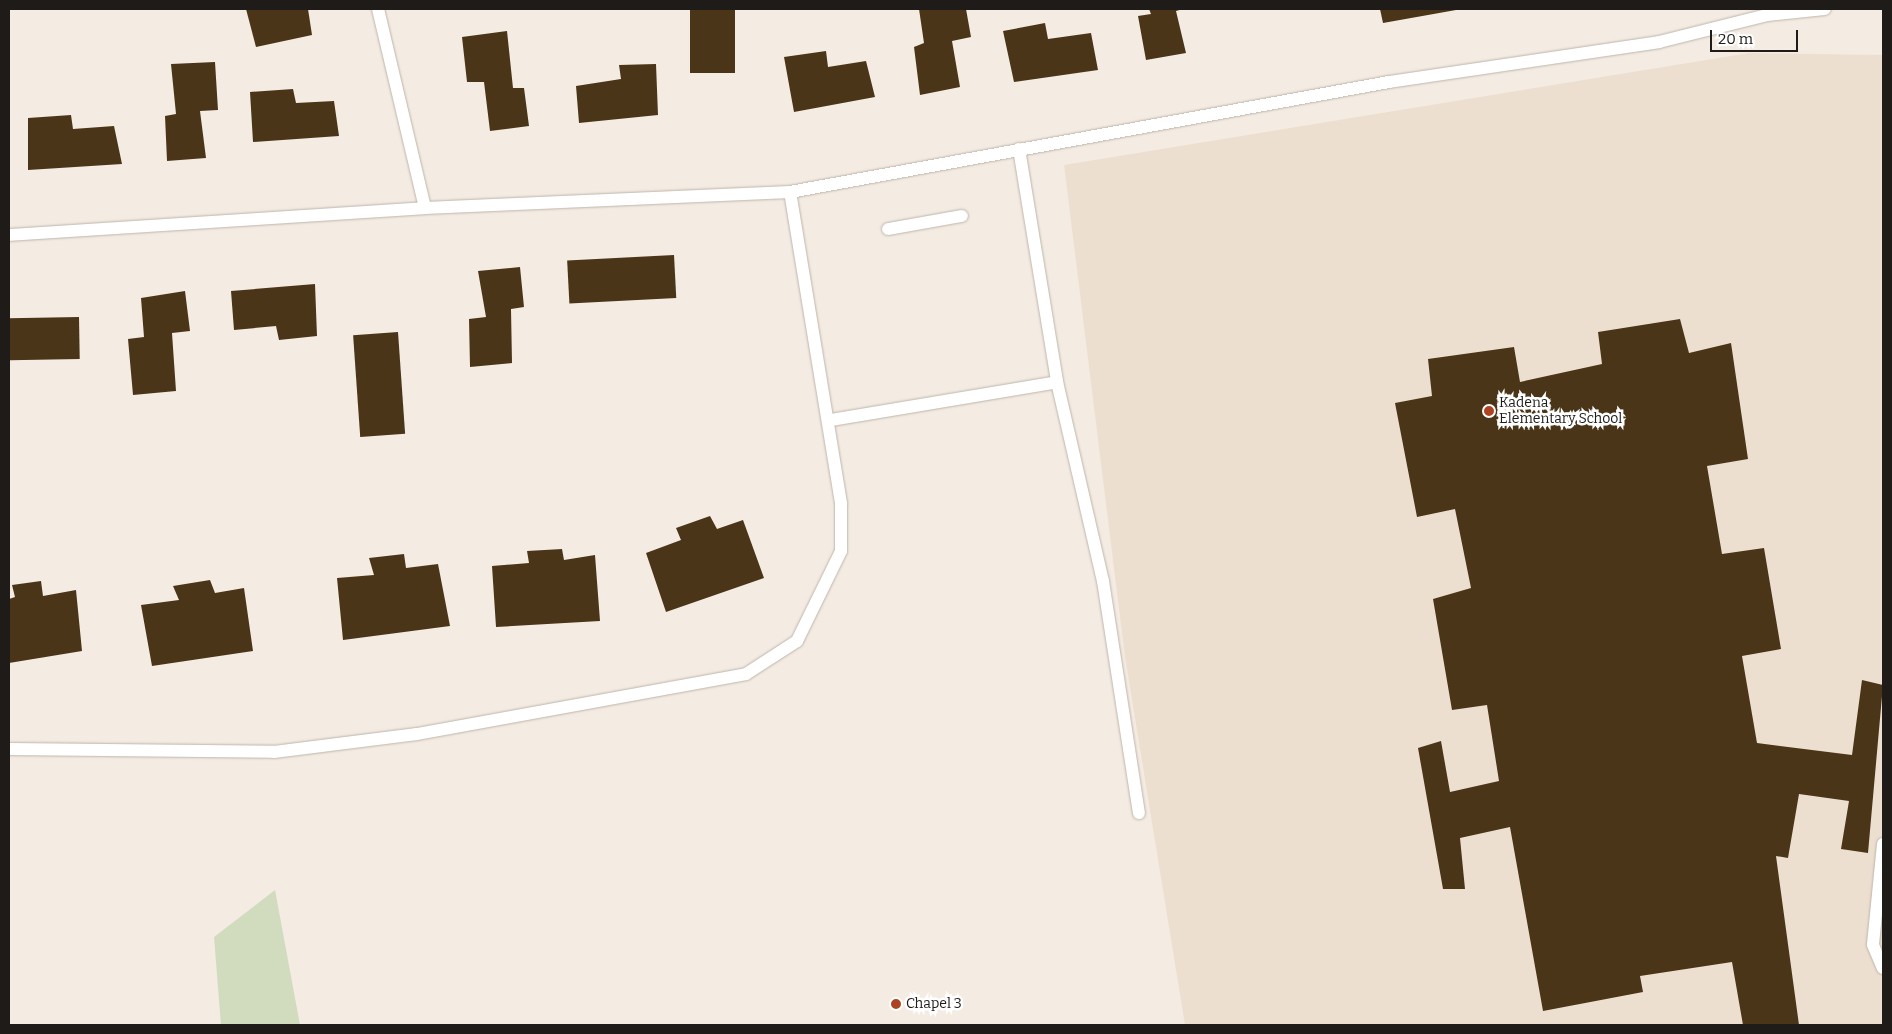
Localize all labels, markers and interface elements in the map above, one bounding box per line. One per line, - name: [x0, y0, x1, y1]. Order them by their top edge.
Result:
- scale bar: [1712, 20, 1800, 52]
- text: 20 m: [1718, 30, 1753, 48]
- place label: Kadena Elementary School: [1499, 395, 1622, 428]
- marker: Kadena Elementary School: [1483, 405, 1495, 417]
- place label: Chapel 3: [906, 996, 962, 1012]
- marker: Chapel 3: [890, 998, 902, 1010]

